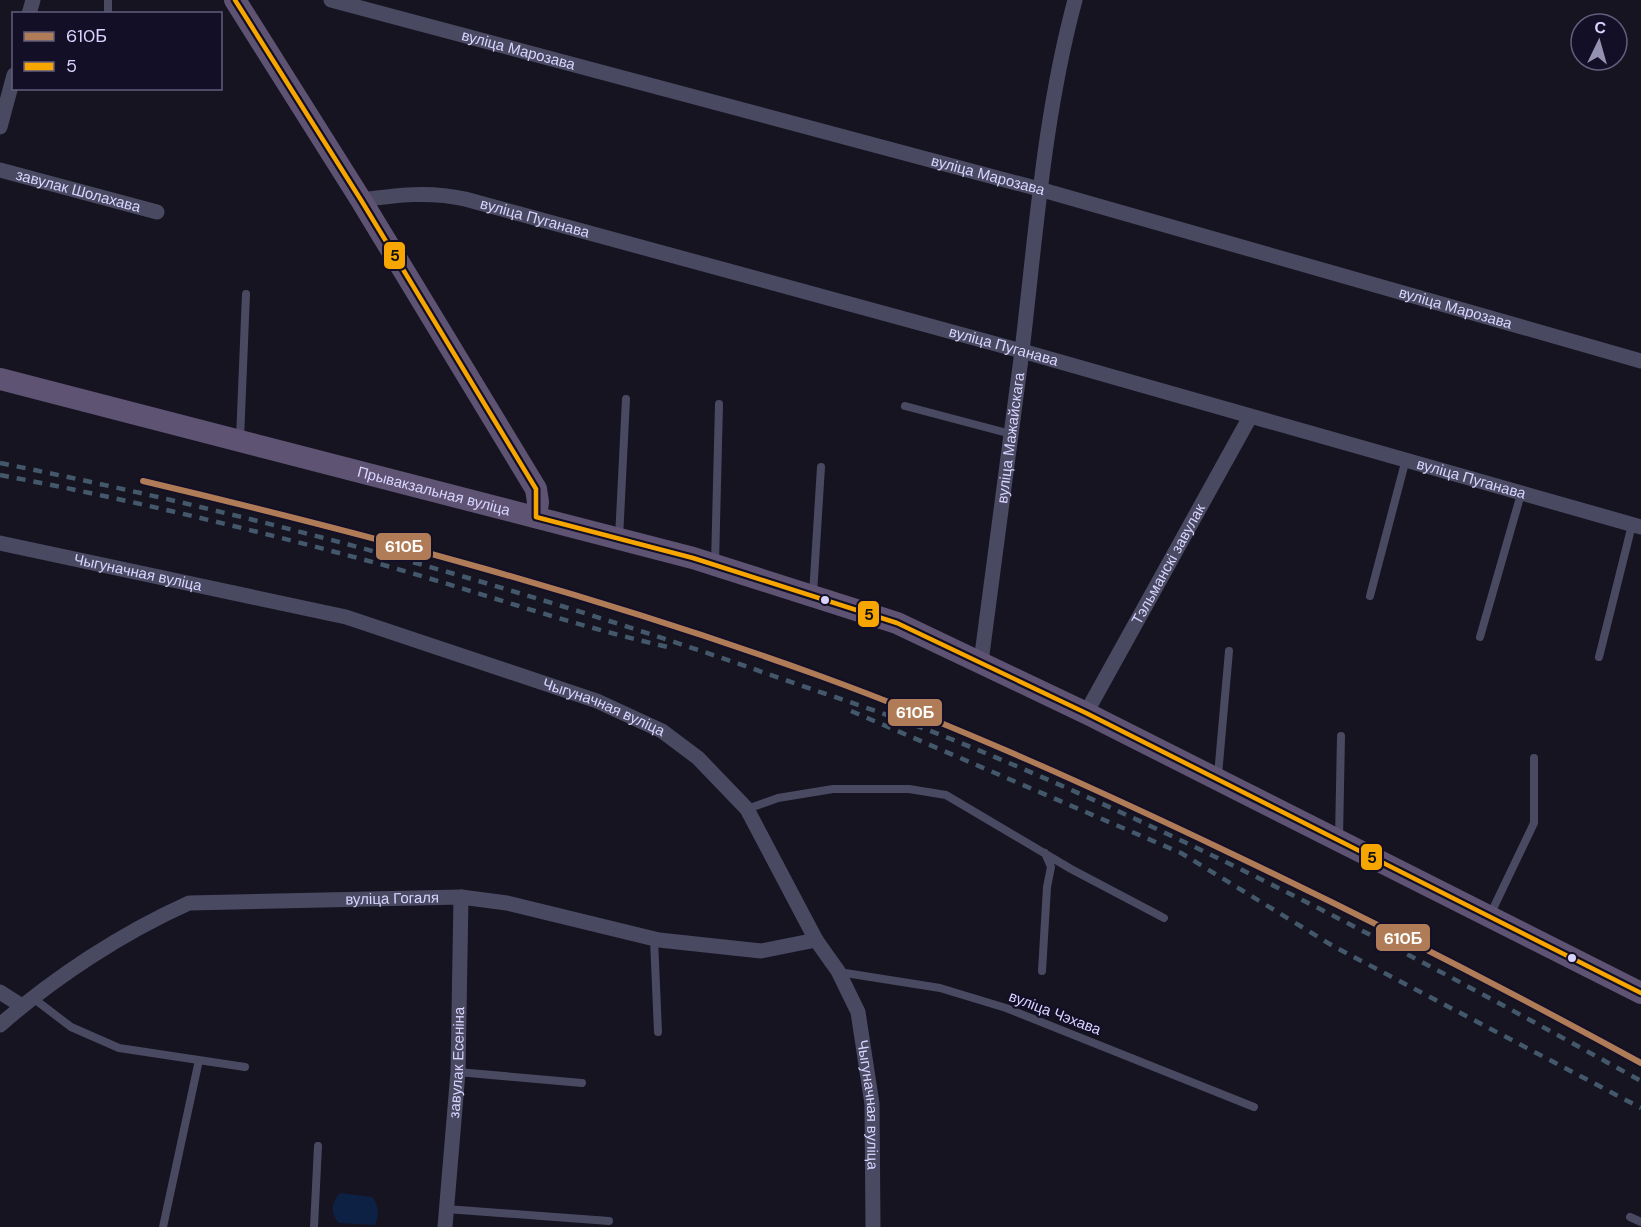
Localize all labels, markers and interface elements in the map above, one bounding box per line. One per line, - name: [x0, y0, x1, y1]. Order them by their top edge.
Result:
- legend: [12, 12, 222, 90]
- north arrow: [1569, 12, 1629, 72]
- text: С: [1594, 17, 1607, 39]
- text: 610Б: [66, 24, 107, 48]
- street label: вуліца Марозава: [459, 25, 578, 75]
- text: 5: [66, 54, 77, 78]
- street label: вуліца Марозава: [929, 151, 1048, 200]
- street label: завулак Шолахава: [14, 165, 144, 217]
- street label: вуліца Пуганава: [478, 194, 592, 243]
- line badge: 5: [383, 241, 406, 270]
- text: 5: [390, 245, 400, 266]
- street label: вуліца Марозава: [1397, 282, 1515, 334]
- street label: вуліца Пуганава: [947, 322, 1061, 371]
- street label: вуліца Мажайскага: [992, 371, 1029, 505]
- street label: вуліца Пуганава: [1414, 454, 1529, 504]
- street label: Прывакзальная вуліца: [355, 462, 513, 521]
- street label: Тэльманскі завулак: [1127, 500, 1210, 628]
- line badge: 610Б: [375, 532, 432, 561]
- text: 610Б: [385, 536, 423, 557]
- street label: Чыгуначная вуліца: [72, 549, 204, 596]
- unlabelled marker: [819, 594, 831, 606]
- line badge: 5: [857, 600, 880, 628]
- text: 5: [864, 604, 874, 625]
- street label: Чыгуначная вуліца: [540, 673, 669, 741]
- line badge: 610Б: [887, 698, 943, 727]
- text: 610Б: [896, 702, 934, 723]
- line badge: 5: [1360, 843, 1383, 871]
- text: 5: [1367, 847, 1377, 868]
- street label: вуліца Гогаля: [345, 887, 439, 910]
- line badge: 610Б: [1375, 923, 1431, 952]
- text: 610Б: [1384, 928, 1422, 949]
- unlabelled marker: [1566, 952, 1578, 964]
- street label: вуліца Чэхава: [1006, 986, 1105, 1040]
- street label: завулак Есеніна: [444, 1006, 469, 1119]
- street label: Чыгуначная вуліца: [852, 1038, 883, 1170]

